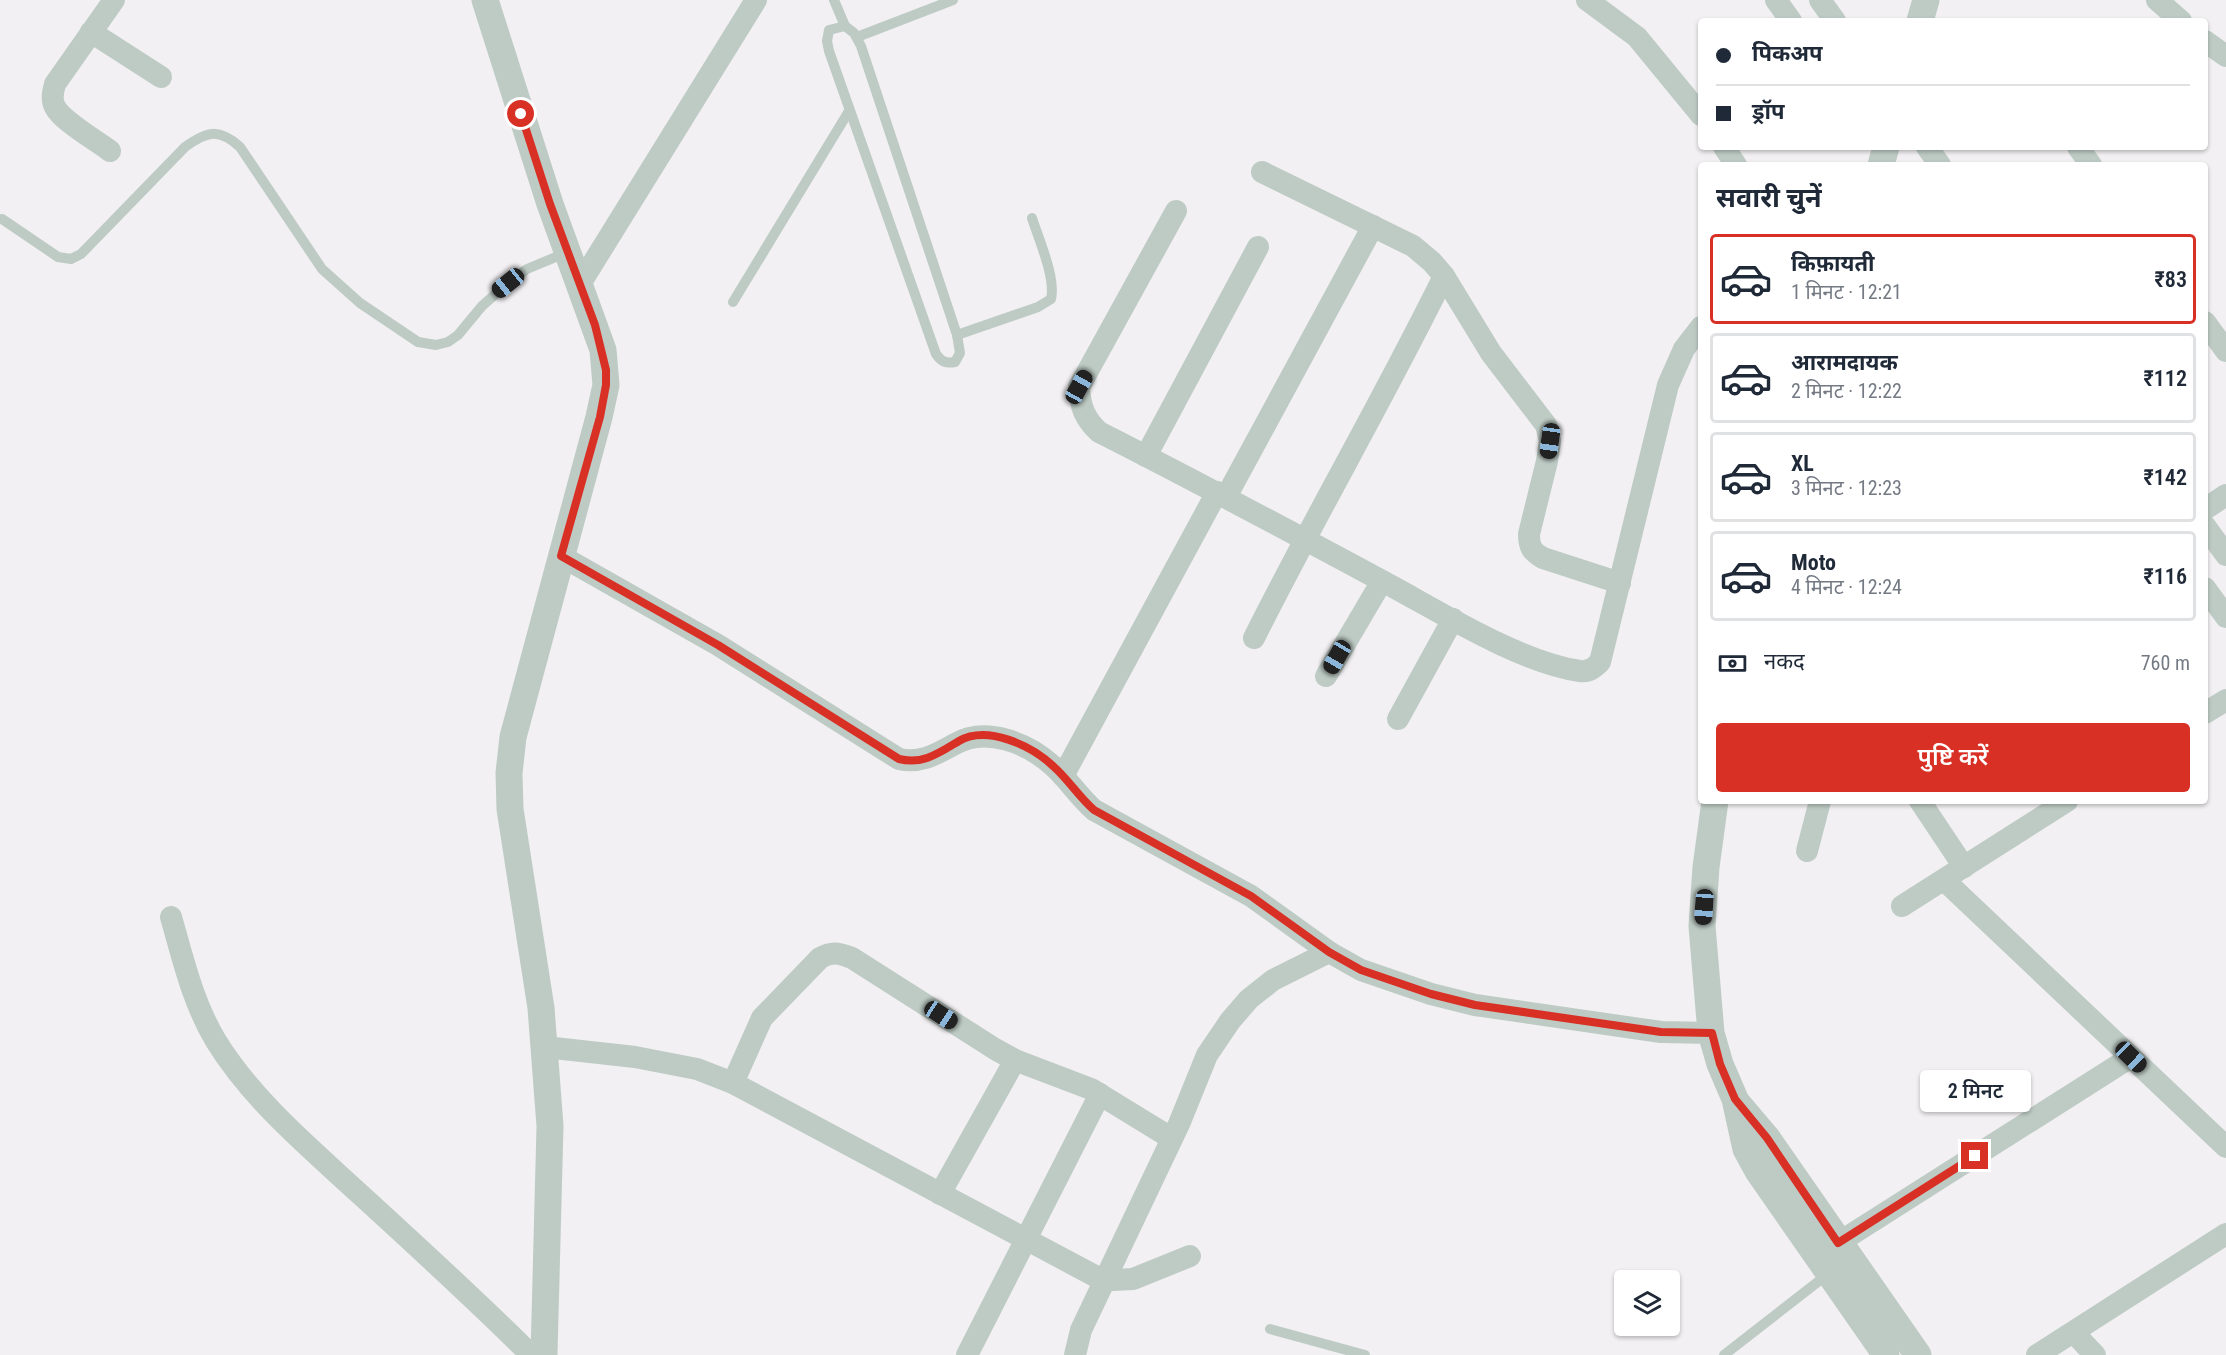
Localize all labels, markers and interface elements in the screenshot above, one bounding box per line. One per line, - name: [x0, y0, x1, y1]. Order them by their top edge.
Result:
- text: पिकअप: [1752, 41, 1823, 66]
- text: ड्रॉप: [1752, 99, 1785, 124]
- route start: [507, 100, 534, 127]
- text: सवारी चुनें: [1716, 182, 1822, 214]
- text: किफ़ायती: [1791, 251, 1875, 276]
- icon: car: [1719, 252, 1773, 306]
- car: [488, 265, 528, 301]
- text: ₹83: [2155, 267, 2187, 292]
- text: 1 मिनट · 12:21: [1791, 280, 1902, 304]
- text: आरामदायक: [1791, 350, 1898, 375]
- icon: car: [1719, 351, 1773, 405]
- text: ₹112: [2143, 366, 2187, 391]
- car: [1062, 367, 1096, 407]
- text: 2 मिनट · 12:22: [1791, 379, 1902, 403]
- car: [1539, 422, 1561, 460]
- icon: car: [1719, 450, 1773, 504]
- text: XL: [1791, 451, 1814, 476]
- text: ₹142: [2143, 465, 2187, 490]
- text: 3 मिनट · 12:23: [1791, 476, 1902, 500]
- icon: car: [1719, 549, 1773, 603]
- text: Moto: [1791, 550, 1836, 575]
- text: ₹116: [2143, 564, 2187, 589]
- text: 4 मिनट · 12:24: [1791, 575, 1902, 599]
- car: [1320, 637, 1354, 677]
- icon: cash: [1716, 647, 1749, 680]
- text: नकद: [1764, 649, 1805, 674]
- text: 760 m: [2141, 651, 2190, 675]
- button: पुष्टि करें: [1716, 723, 2190, 792]
- car: [1694, 888, 1714, 926]
- car: [921, 998, 961, 1032]
- car: [2112, 1038, 2150, 1076]
- callout: 2 मिनट: [1920, 1069, 2030, 1111]
- text: 2 मिनट: [1948, 1079, 2003, 1103]
- route end: [1961, 1142, 1988, 1169]
- map controls: [1614, 1270, 1680, 1336]
- button: layers: [1614, 1270, 1680, 1336]

